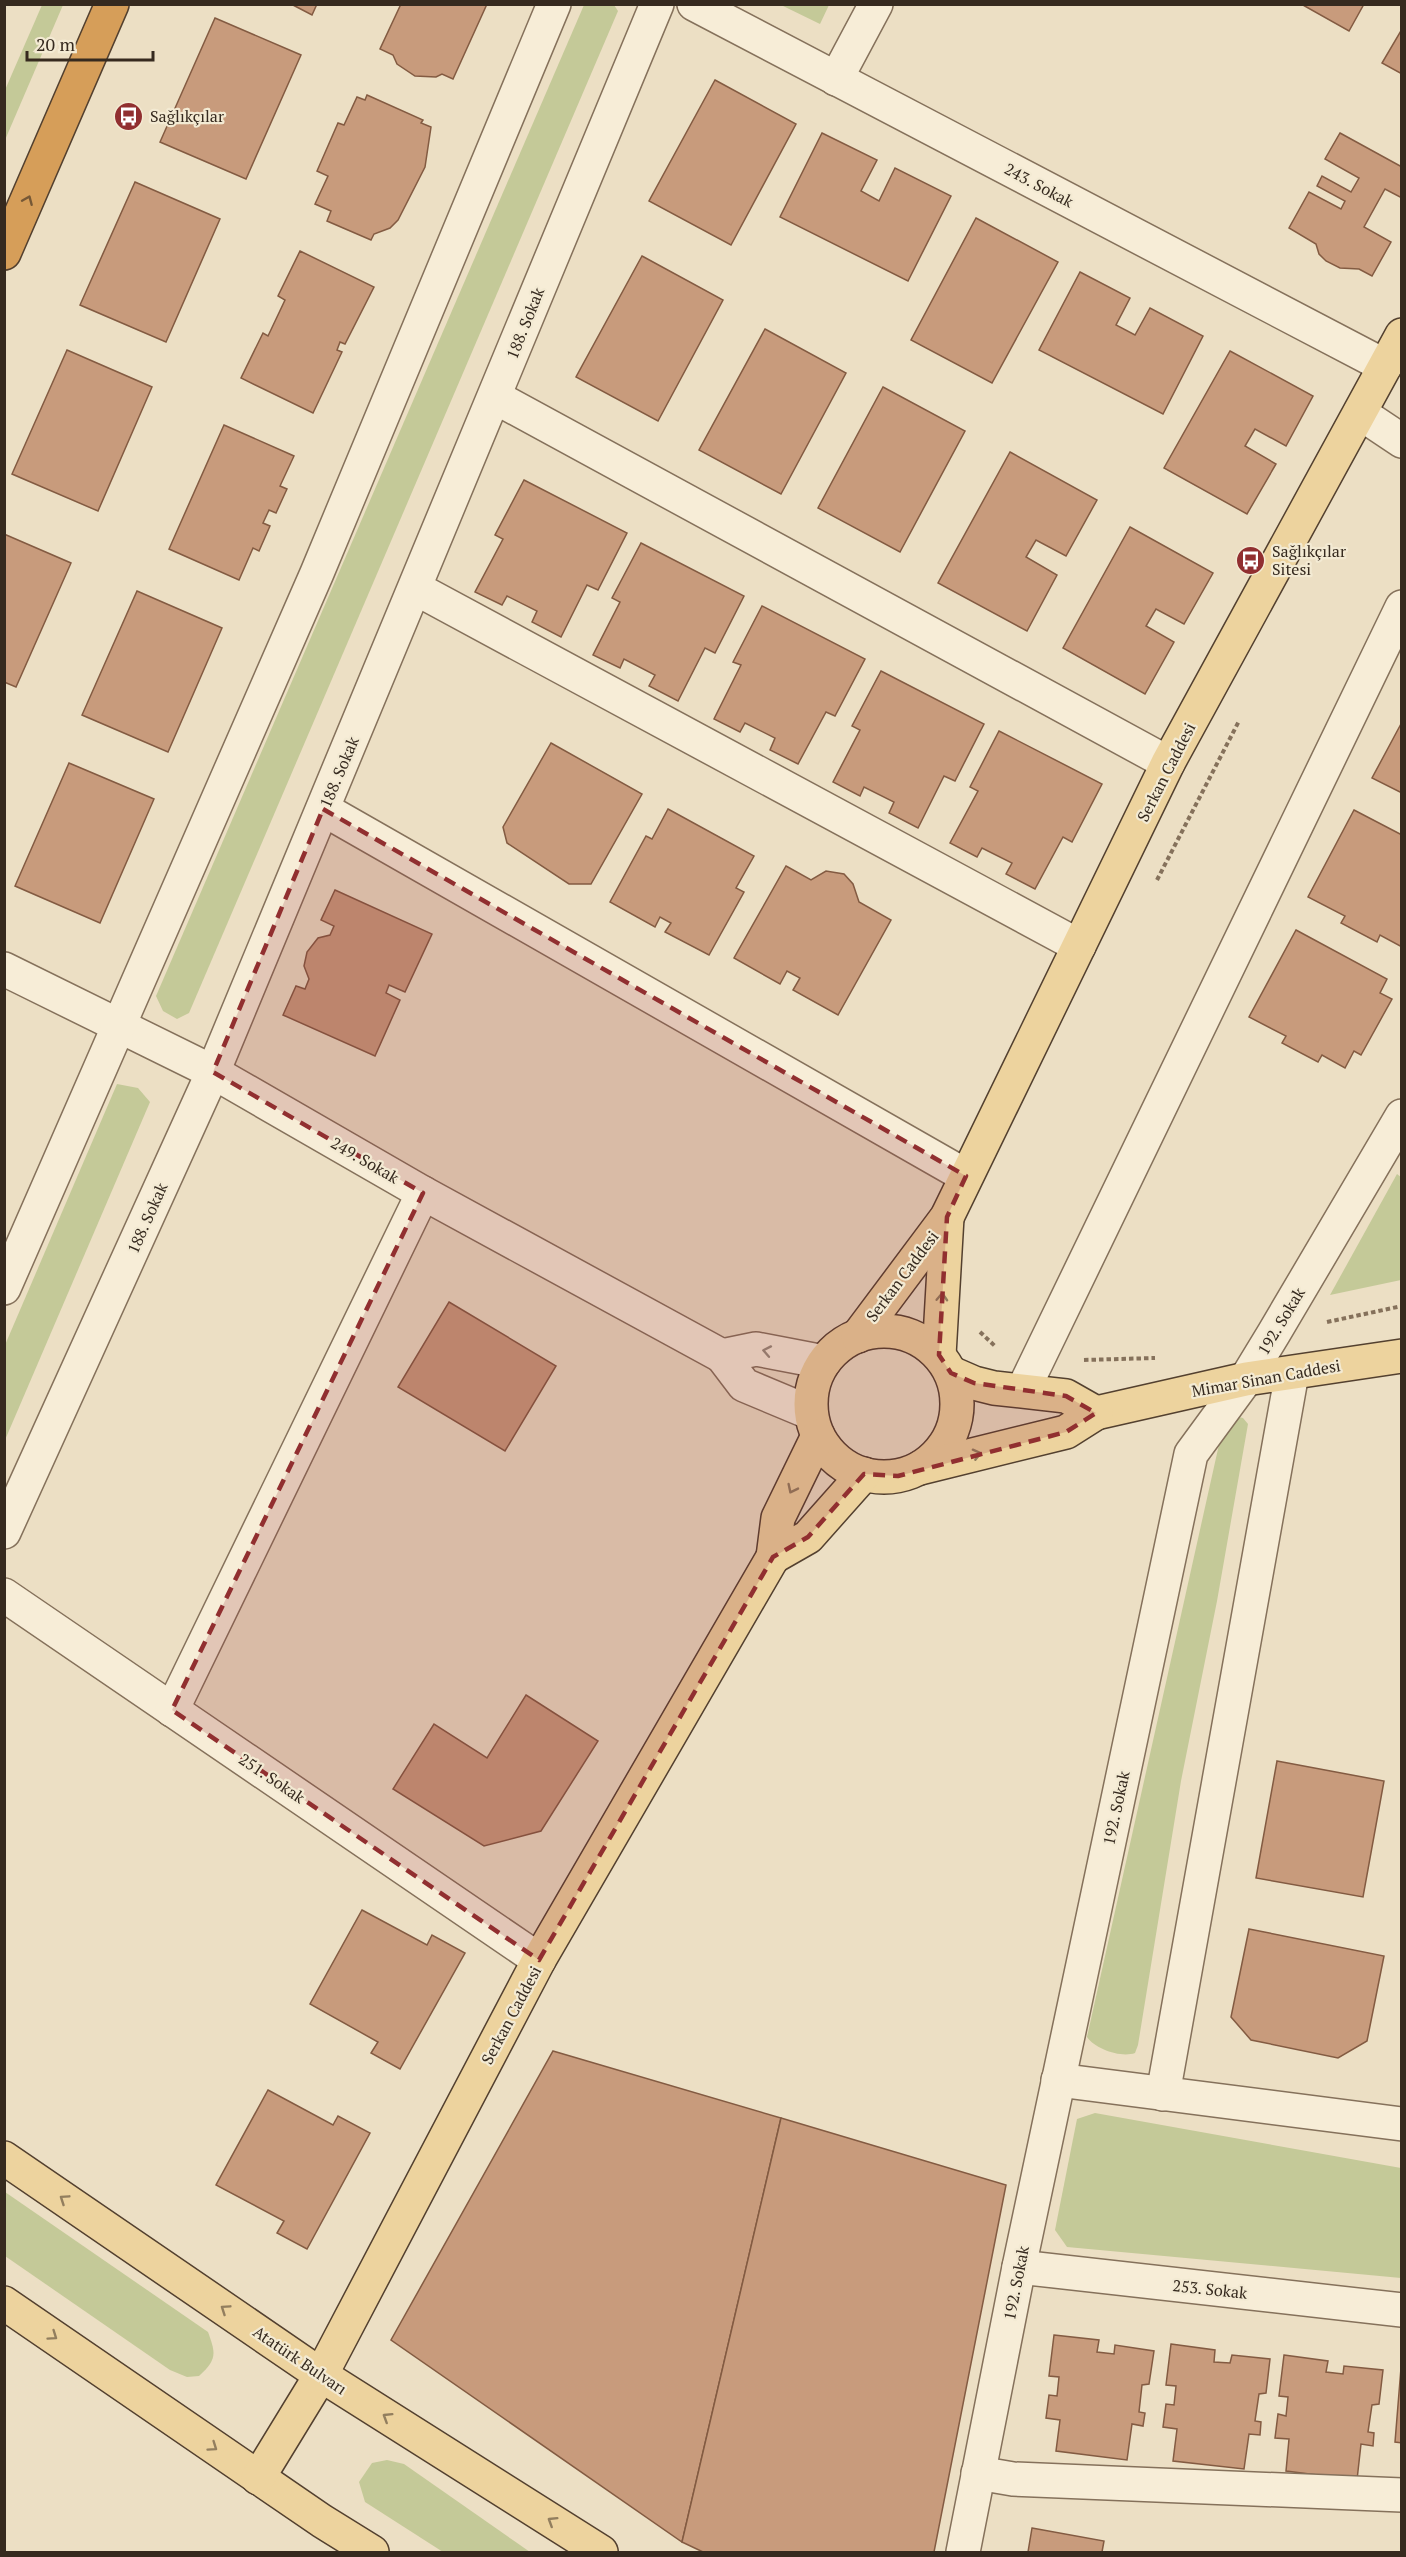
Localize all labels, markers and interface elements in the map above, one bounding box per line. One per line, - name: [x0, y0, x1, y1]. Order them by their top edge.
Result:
- scale bar: [27, 24, 153, 62]
- text: 20 m: [36, 32, 76, 56]
- bus stop icon: Sağlıkçılar: [113, 100, 145, 132]
- place label: Sağlıkçılar: [150, 105, 225, 127]
- street label: 243. Sokak: [1001, 158, 1078, 213]
- one-way arrow: [20, 195, 32, 206]
- street label: 188. Sokak: [501, 283, 550, 362]
- place label: Sağlıkçılar Sitesi: [1272, 540, 1347, 580]
- bus stop icon: Sağlıkçılar Sitesi: [1235, 544, 1267, 576]
- street label: Serkan Caddesi: [1132, 719, 1200, 825]
- street label: 188. Sokak: [314, 732, 364, 811]
- street label: 249. Sokak: [327, 1132, 404, 1189]
- street label: 188. Sokak: [122, 1178, 173, 1257]
- street label: Serkan Caddesi: [861, 1226, 944, 1326]
- street label: 192. Sokak: [1252, 1282, 1310, 1359]
- one-way arrow: [936, 1292, 949, 1301]
- one-way arrow: [762, 1345, 772, 1358]
- street label: Mimar Sinan Caddesi: [1190, 1354, 1342, 1402]
- one-way arrow: [972, 1449, 982, 1462]
- one-way arrow: [788, 1482, 799, 1493]
- street label: 251. Sokak: [235, 1748, 310, 1809]
- street label: 192. Sokak: [1097, 1768, 1135, 1847]
- street label: Serkan Caddesi: [476, 1962, 546, 2068]
- one-way arrow: [59, 2195, 70, 2206]
- street label: 192. Sokak: [998, 2243, 1034, 2322]
- street label: 253. Sokak: [1171, 2274, 1249, 2304]
- one-way arrow: [220, 2305, 231, 2316]
- street label: Atatürk Bulvarı: [249, 2321, 351, 2400]
- one-way arrow: [46, 2329, 57, 2340]
- one-way arrow: [383, 2412, 393, 2424]
- one-way arrow: [207, 2440, 218, 2451]
- one-way arrow: [548, 2517, 558, 2529]

